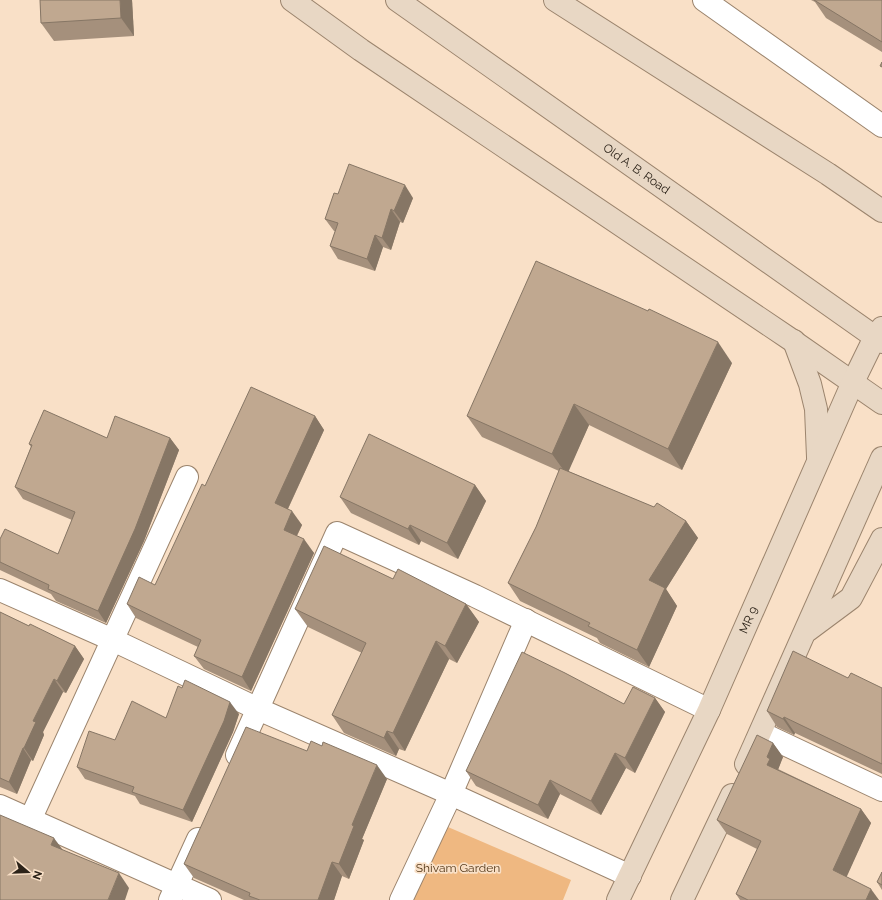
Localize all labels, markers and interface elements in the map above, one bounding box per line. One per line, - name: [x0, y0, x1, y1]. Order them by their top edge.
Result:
- street label: Old A. B. Road: [601, 141, 672, 197]
- street label: MR 9: [736, 604, 761, 636]
- north arrow: [8, 852, 48, 892]
- park label: Shivam Garden: [416, 861, 500, 875]
- text: N: [29, 869, 44, 881]

